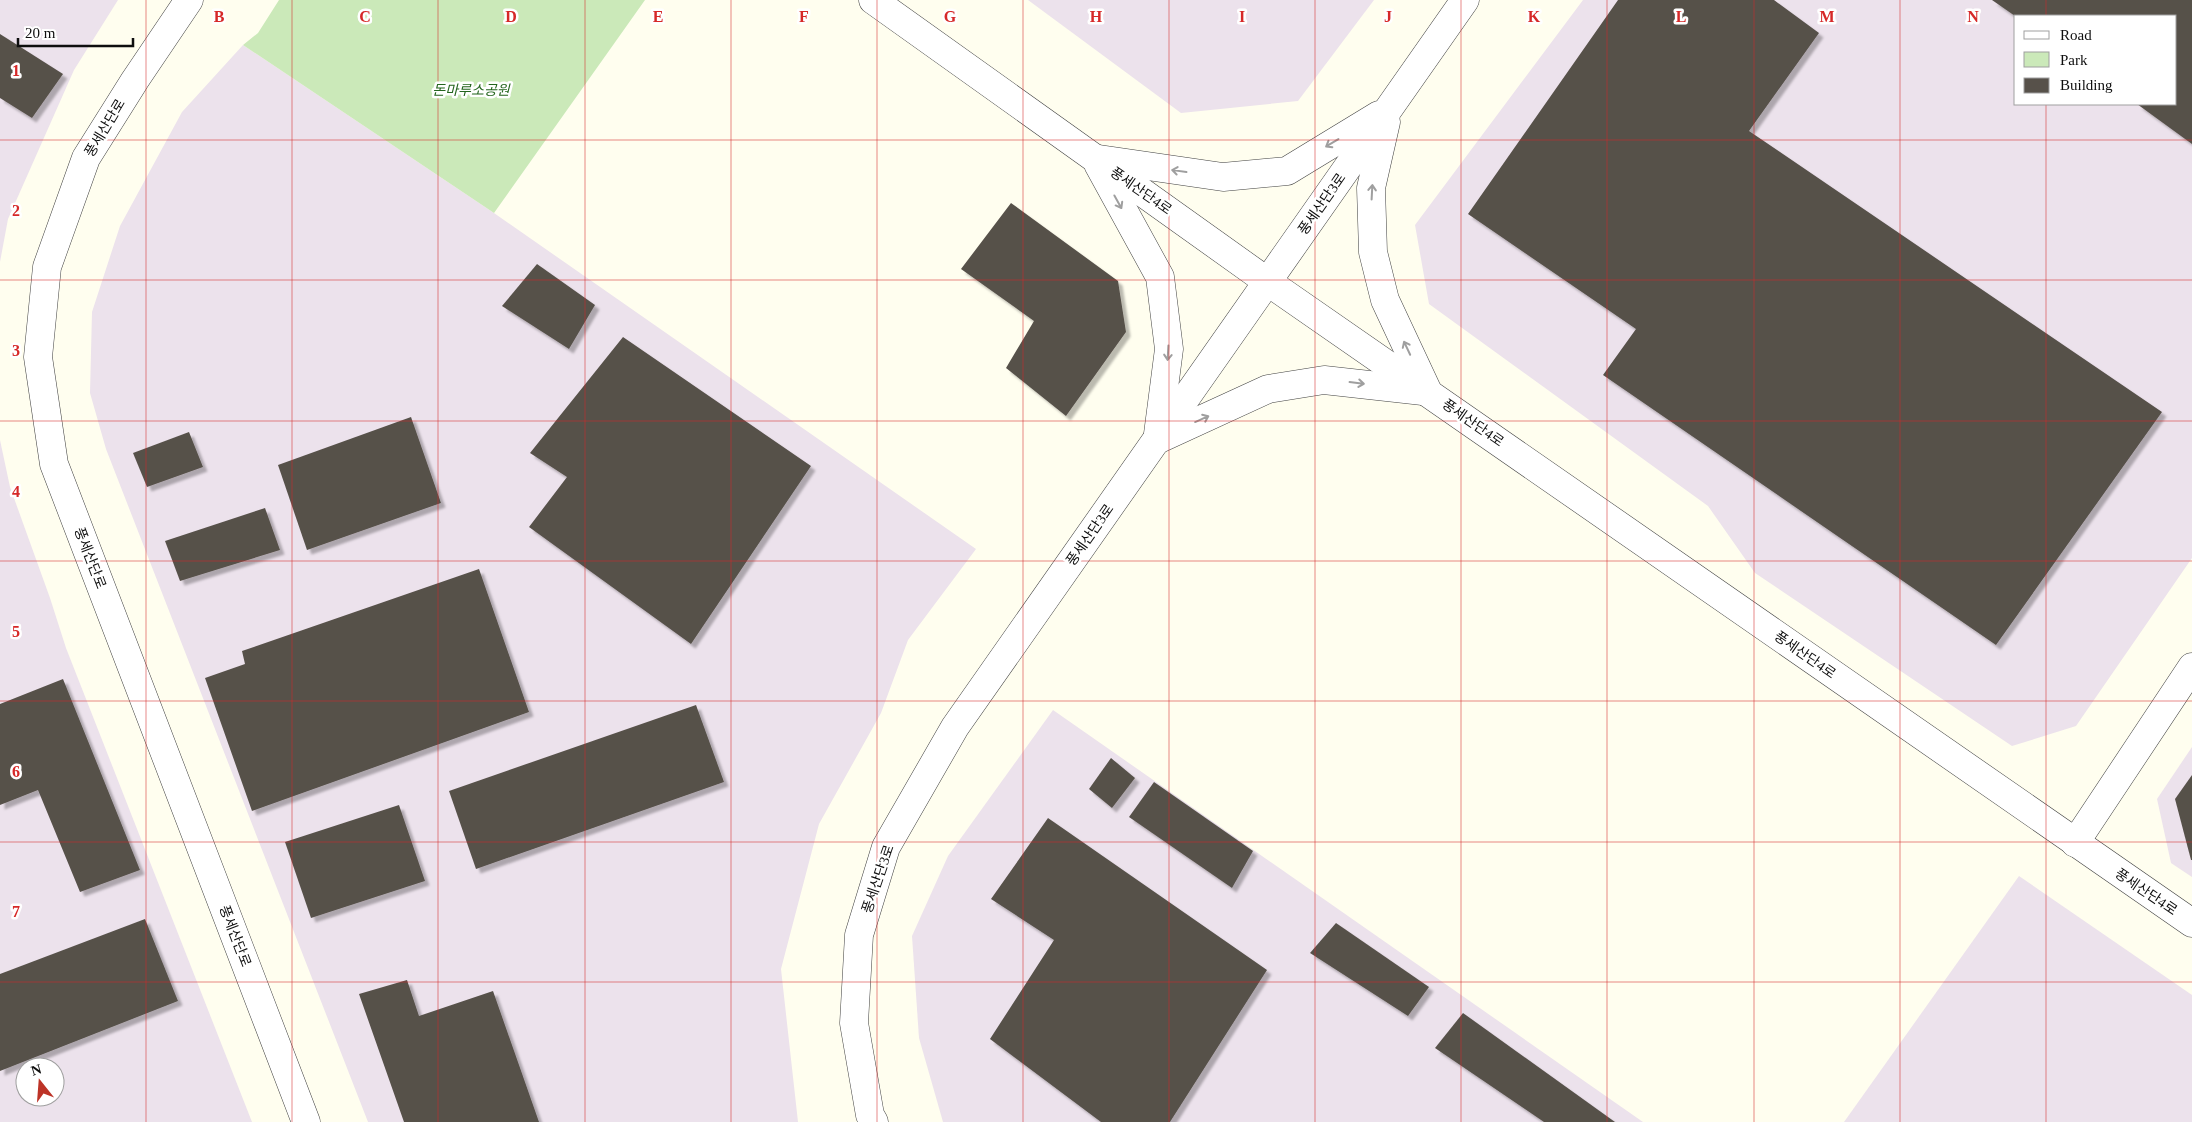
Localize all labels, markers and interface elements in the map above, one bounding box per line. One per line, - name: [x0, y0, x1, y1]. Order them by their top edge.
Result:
- text: B: [214, 8, 225, 25]
- text: C: [359, 8, 371, 25]
- text: D: [505, 8, 517, 25]
- text: E: [653, 8, 663, 25]
- text: F: [799, 8, 809, 25]
- text: G: [944, 8, 957, 25]
- text: H: [1090, 8, 1103, 25]
- text: I: [1239, 8, 1245, 25]
- text: J: [1384, 8, 1392, 25]
- text: K: [1528, 8, 1541, 25]
- text: L: [1676, 8, 1686, 25]
- text: M: [1819, 8, 1835, 25]
- text: N: [1967, 8, 1979, 25]
- scale bar: [18, 15, 132, 47]
- legend: [2014, 15, 2177, 105]
- text: 20 m: [25, 25, 56, 41]
- text: Road: [2060, 27, 2092, 43]
- text: Park: [2060, 52, 2088, 68]
- text: 1: [12, 62, 20, 79]
- text: Building: [2060, 77, 2113, 93]
- park label: 돈마루소공원: [432, 83, 511, 98]
- street label: 풍세산단로: [82, 96, 128, 159]
- one-way arrow: [1326, 139, 1340, 149]
- street label: 풍세산단4로: [1107, 164, 1175, 218]
- one-way arrow: [1171, 166, 1187, 176]
- street label: 풍세산단3로: [1295, 170, 1349, 238]
- one-way arrow: [1368, 184, 1377, 200]
- one-way arrow: [1114, 194, 1124, 208]
- text: 2: [12, 202, 20, 219]
- one-way arrow: [1402, 341, 1412, 356]
- text: 3: [12, 342, 20, 359]
- one-way arrow: [1163, 345, 1172, 361]
- one-way arrow: [1348, 378, 1364, 388]
- street label: 풍세산단4로: [1439, 396, 1507, 450]
- one-way arrow: [1194, 414, 1209, 424]
- text: 4: [12, 483, 20, 500]
- street label: 풍세산단3로: [1063, 501, 1117, 569]
- street label: 풍세산단로: [71, 525, 109, 591]
- text: 5: [12, 623, 20, 640]
- street label: 풍세산단4로: [1771, 628, 1839, 682]
- text: 6: [12, 763, 20, 780]
- street label: 풍세산단3로: [859, 843, 897, 915]
- street label: 풍세산단4로: [2112, 866, 2180, 918]
- text: 7: [12, 903, 20, 920]
- street label: 풍세산단로: [216, 903, 254, 969]
- north arrow: [15, 1057, 65, 1107]
- text: N: [29, 1061, 43, 1079]

